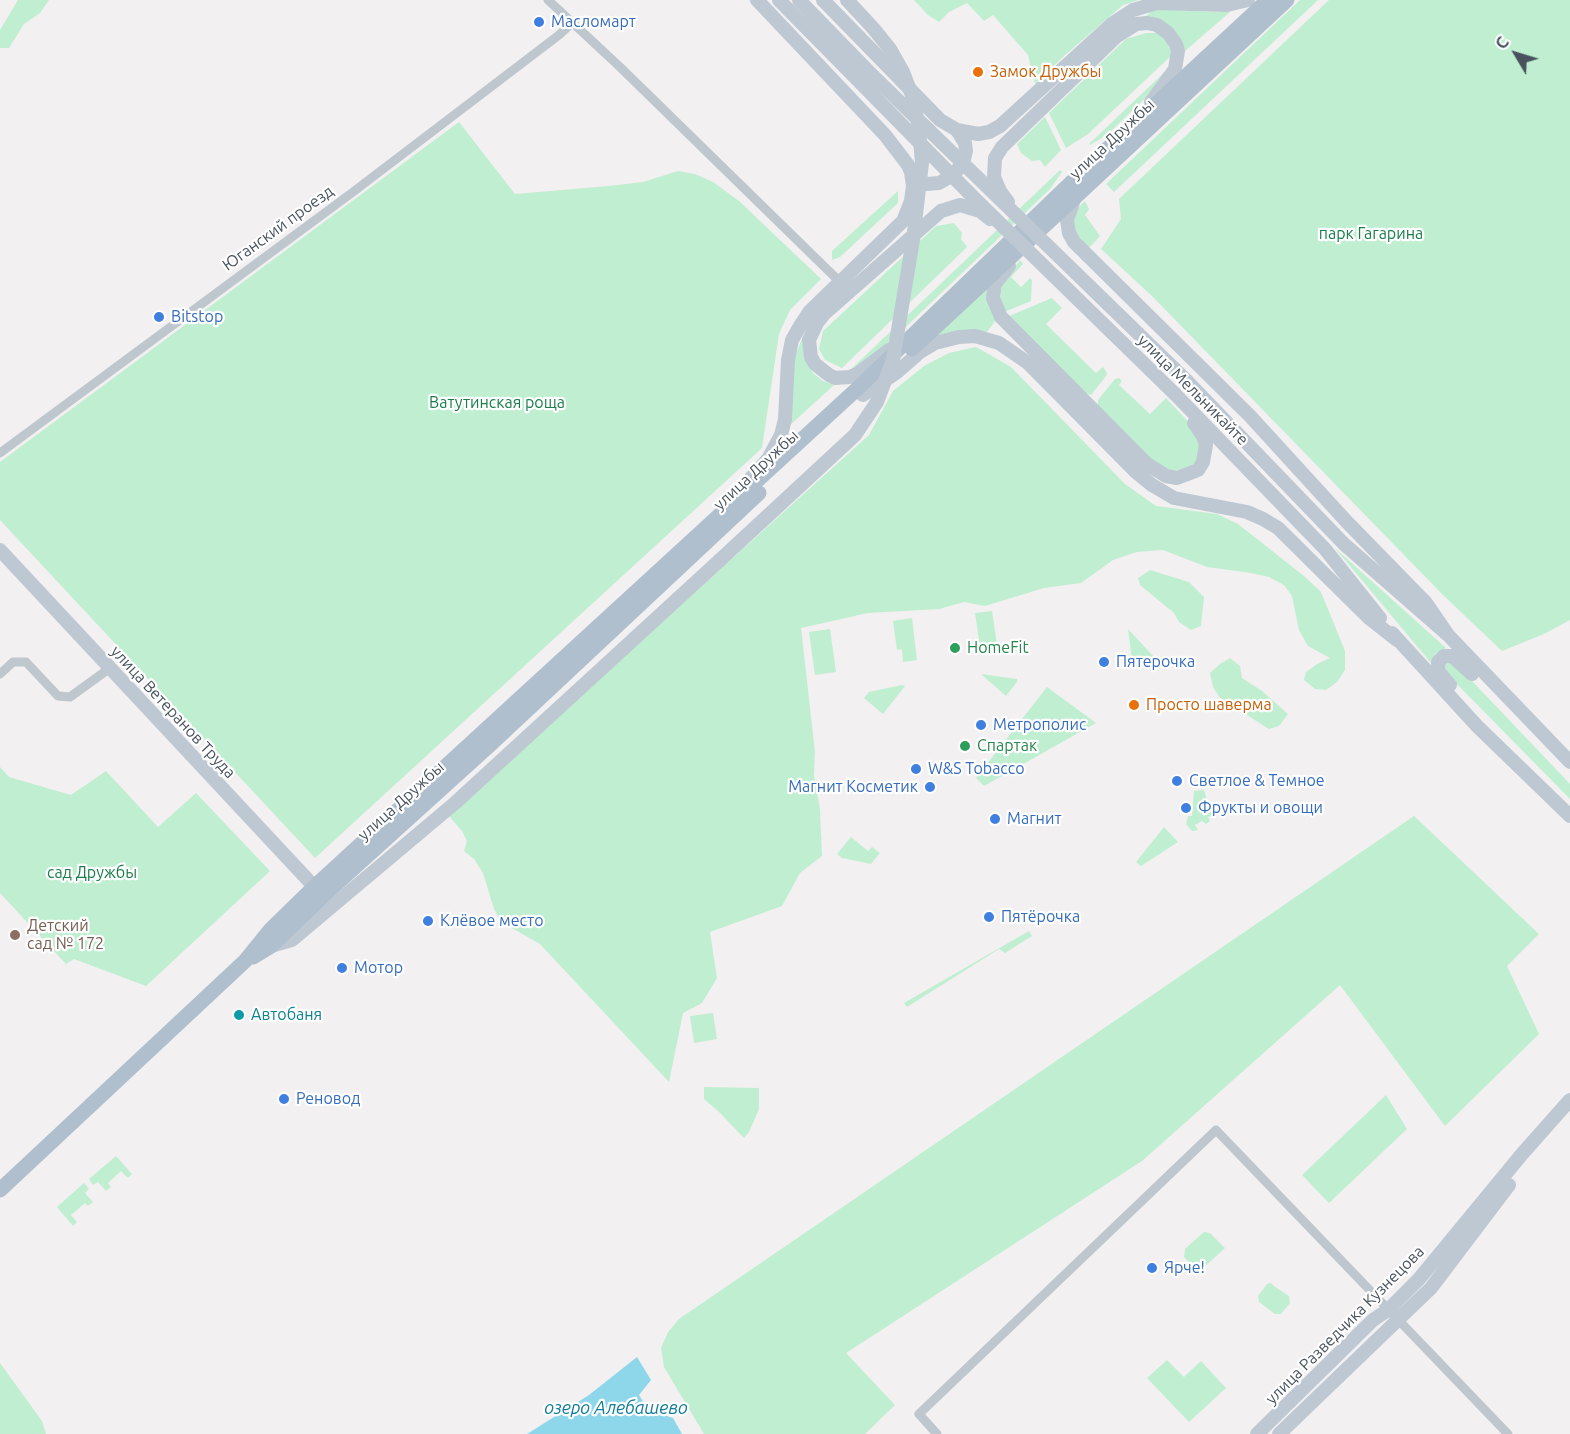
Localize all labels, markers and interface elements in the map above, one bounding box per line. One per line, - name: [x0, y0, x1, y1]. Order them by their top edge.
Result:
- place label: Масломарт: [551, 12, 636, 32]
- marker: Масломарт: [532, 15, 546, 29]
- north arrow: [1486, 24, 1546, 84]
- text: С: [1492, 33, 1512, 52]
- place label: Замок Дружбы: [990, 62, 1101, 82]
- marker: Замок Дружбы: [971, 65, 985, 79]
- street label: улица Дружбы: [1066, 95, 1158, 183]
- street label: Юганский проезд: [219, 181, 337, 275]
- park label: парк Гагарина: [1319, 224, 1423, 244]
- place label: Bitstop: [171, 307, 223, 327]
- marker: Bitstop: [152, 310, 166, 324]
- street label: улица Мельникайте: [1134, 331, 1252, 449]
- park label: Ватутинская роща: [429, 393, 565, 413]
- street label: улица Дружбы: [710, 426, 802, 514]
- place label: HomeFit: [967, 638, 1029, 658]
- marker: HomeFit: [948, 641, 962, 655]
- street label: улица Ветеранов Труда: [107, 642, 239, 782]
- place label: Пятерочка: [1116, 652, 1195, 672]
- marker: Пятерочка: [1097, 655, 1111, 669]
- place label: Просто шаверма: [1146, 695, 1272, 715]
- marker: Просто шаверма: [1127, 698, 1141, 712]
- place label: Метрополис: [993, 715, 1086, 735]
- marker: Метрополис: [974, 718, 988, 732]
- place label: Спартак: [977, 736, 1037, 756]
- marker: Спартак: [958, 739, 972, 753]
- street label: улица Дружбы: [354, 757, 448, 845]
- place label: W&S Tobacco: [928, 759, 1025, 779]
- marker: W&S Tobacco: [909, 762, 923, 776]
- place label: Светлое & Темное: [1189, 771, 1325, 791]
- marker: Светлое & Темное: [1170, 774, 1184, 788]
- place label: Магнит Косметик: [788, 777, 918, 797]
- marker: Магнит Косметик: [923, 780, 937, 794]
- place label: Фрукты и овощи: [1198, 798, 1323, 818]
- marker: Фрукты и овощи: [1179, 801, 1193, 815]
- place label: Магнит: [1007, 809, 1061, 829]
- marker: Магнит: [988, 812, 1002, 826]
- park label: сад Дружбы: [47, 863, 137, 883]
- place label: Пятёрочка: [1001, 907, 1080, 927]
- marker: Пятёрочка: [982, 910, 996, 924]
- place label: Клёвое место: [440, 911, 544, 931]
- marker: Клёвое место: [421, 914, 435, 928]
- place label: Детский сад № 172: [27, 916, 104, 954]
- marker: Детский сад № 172: [8, 928, 22, 942]
- place label: Мотор: [354, 958, 403, 978]
- marker: Мотор: [335, 961, 349, 975]
- place label: Автобаня: [251, 1005, 322, 1025]
- marker: Автобаня: [232, 1008, 246, 1022]
- place label: Реновод: [296, 1089, 360, 1109]
- marker: Реновод: [277, 1092, 291, 1106]
- street label: улица Разведчика Кузнецова: [1262, 1242, 1428, 1408]
- place label: Ярче!: [1164, 1258, 1205, 1278]
- marker: Ярче!: [1145, 1261, 1159, 1275]
- water label: озеро Алебашево: [544, 1397, 688, 1419]

